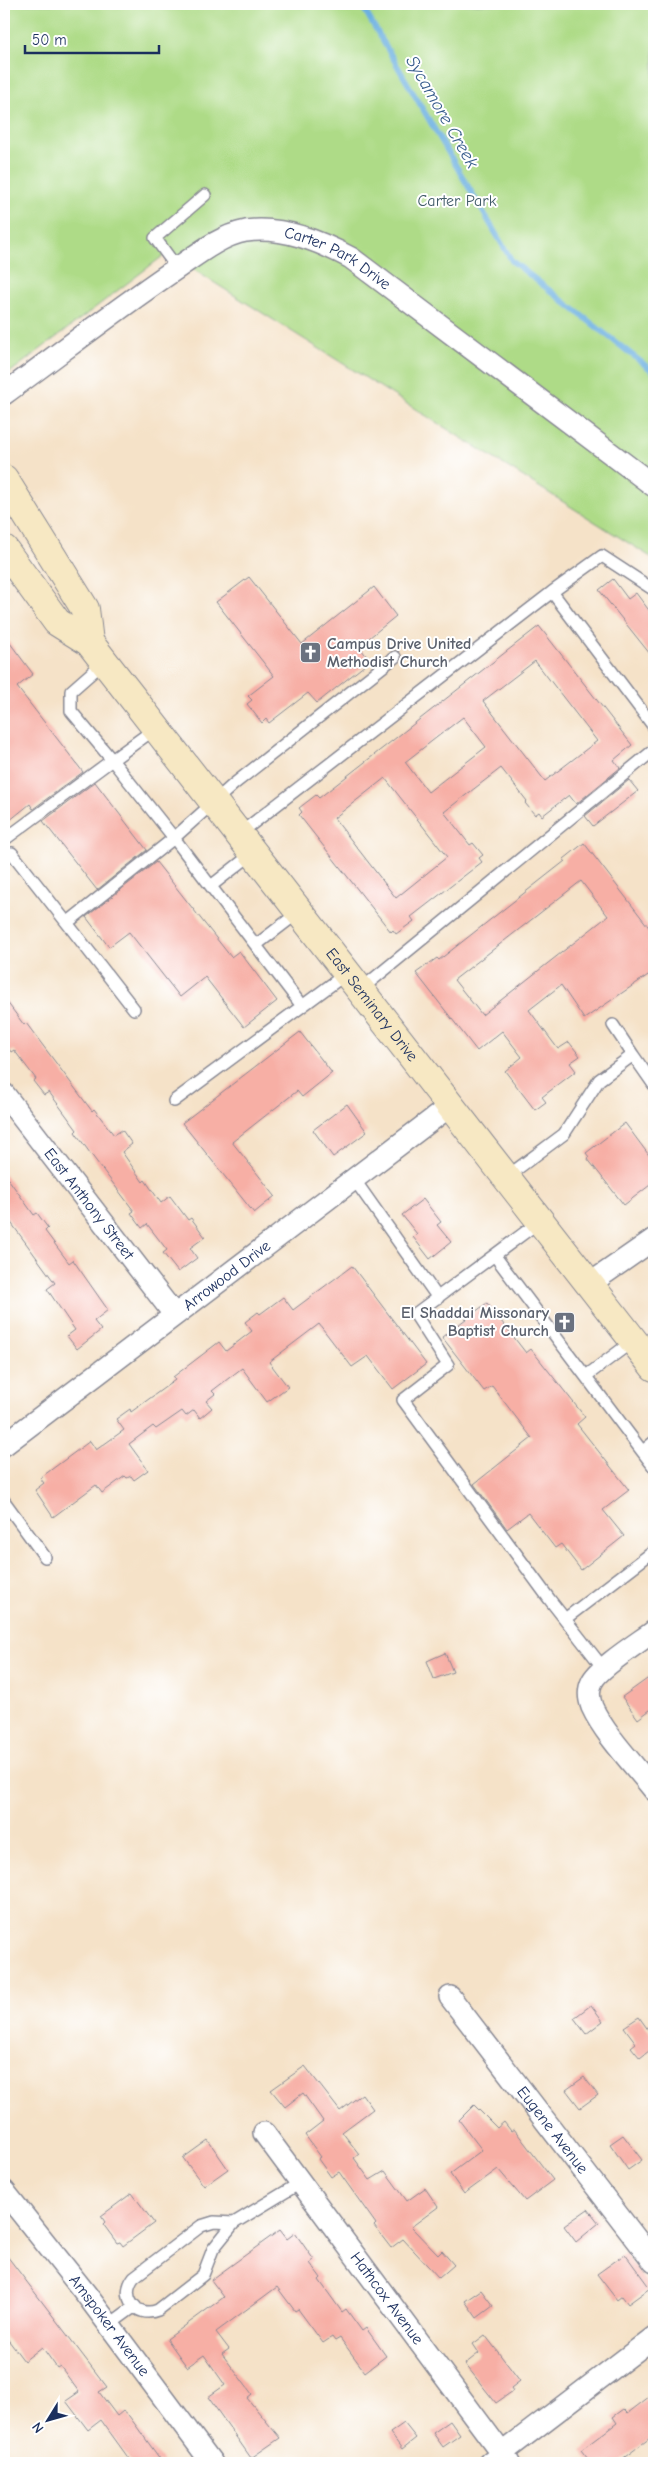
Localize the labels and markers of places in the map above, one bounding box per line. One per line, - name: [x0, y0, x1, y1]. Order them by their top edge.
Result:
- place label: Campus Drive United Methodist Church: [327, 635, 471, 671]
- church icon: Campus Drive United Methodist Church: [299, 641, 323, 665]
- place label: El Shaddai Missonary Baptist Church: [401, 1304, 550, 1340]
- church icon: El Shaddai Missonary Baptist Church: [553, 1310, 577, 1334]

